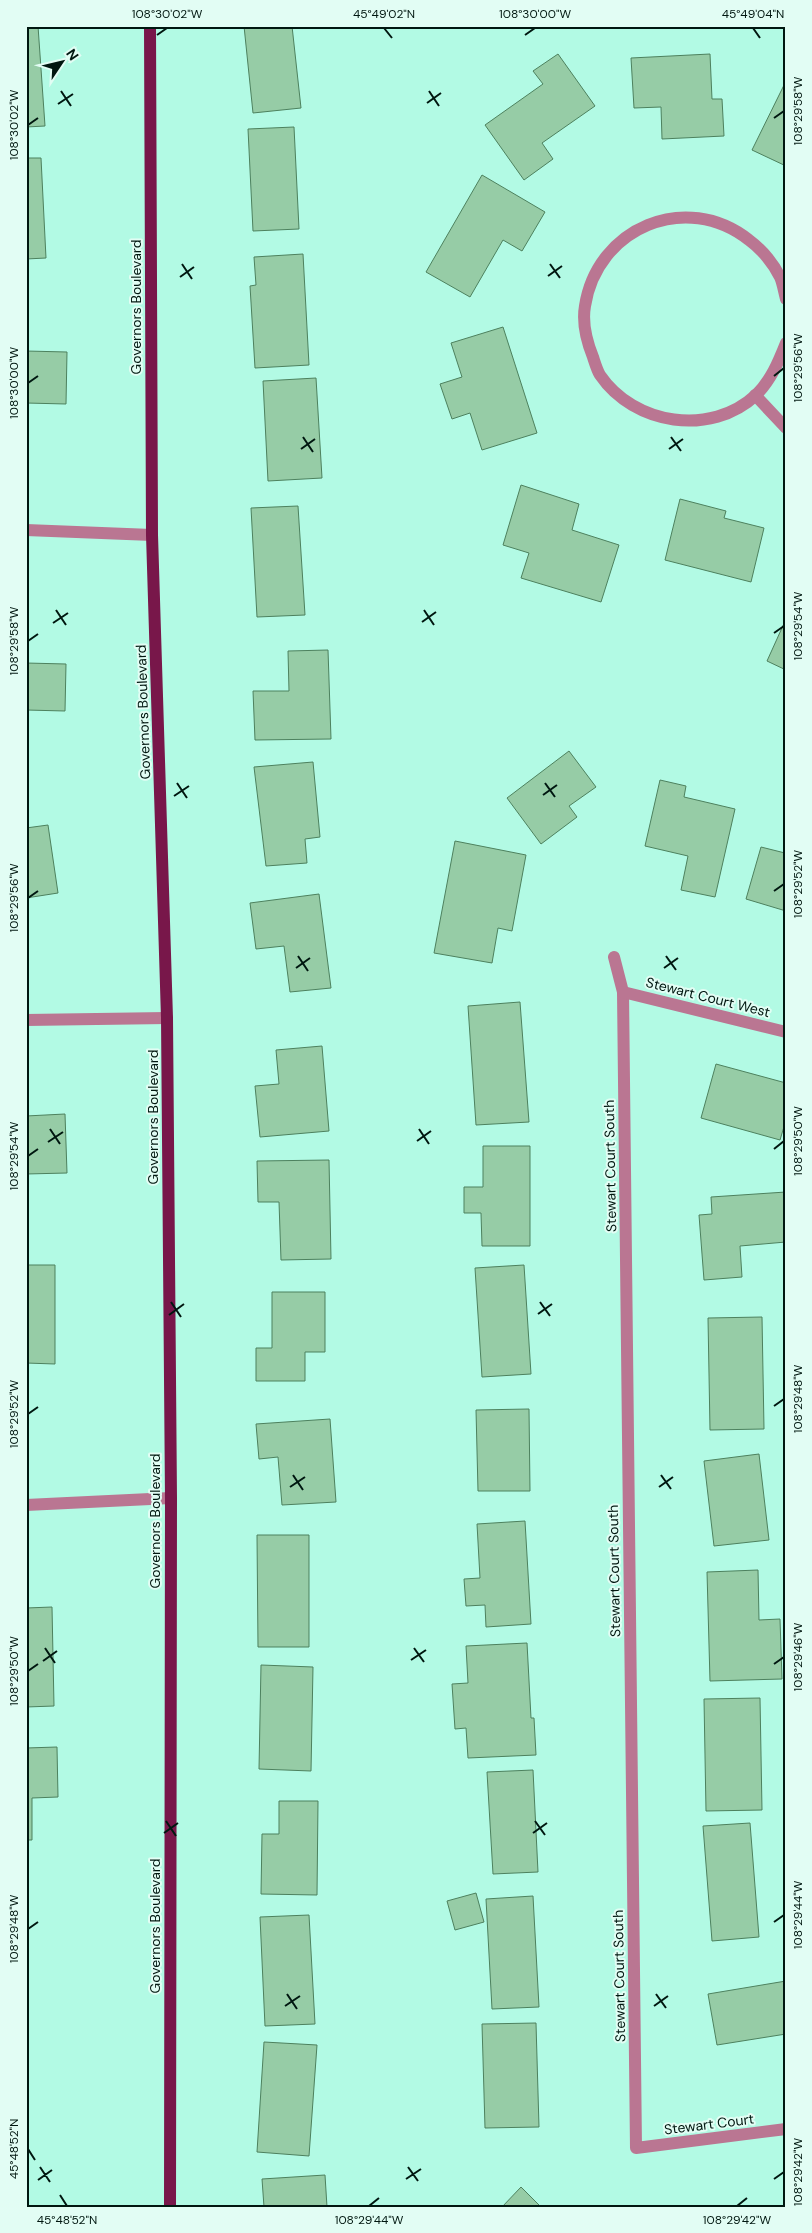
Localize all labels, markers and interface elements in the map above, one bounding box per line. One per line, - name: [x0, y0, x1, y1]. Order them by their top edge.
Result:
- text: 108°30'02"W: [132, 6, 203, 22]
- text: 45°49'02"N: [353, 6, 415, 22]
- text: 108°30'00"W: [499, 6, 571, 22]
- text: 45°49'04"N: [722, 6, 784, 22]
- north arrow: [38, 38, 88, 88]
- text: N: [62, 45, 83, 64]
- text: 108°29'58"W: [790, 76, 806, 145]
- text: 108°30'02"W: [6, 89, 22, 160]
- street label: Governors Boulevard: [127, 240, 145, 374]
- text: 108°29'56"W: [790, 333, 806, 403]
- text: 108°30'00"W: [6, 347, 22, 419]
- text: 108°29'54"W: [790, 591, 806, 660]
- text: 108°29'58"W: [6, 606, 22, 675]
- street label: Governors Boulevard: [132, 644, 154, 780]
- text: 108°29'52"W: [790, 849, 806, 918]
- text: 108°29'56"W: [6, 863, 22, 933]
- street label: Stewart Court West: [644, 973, 772, 1021]
- street label: Governors Boulevard: [144, 1050, 162, 1184]
- street label: Stewart Court South: [600, 1100, 620, 1232]
- text: 108°29'50"W: [790, 1106, 806, 1176]
- text: 108°29'54"W: [6, 1121, 22, 1190]
- text: 108°29'48"W: [790, 1364, 806, 1433]
- text: 108°29'52"W: [6, 1379, 22, 1448]
- street label: Governors Boulevard: [146, 1454, 164, 1588]
- street label: Stewart Court South: [604, 1505, 624, 1637]
- text: 108°29'46"W: [790, 1622, 806, 1691]
- text: 108°29'50"W: [6, 1636, 22, 1706]
- street label: Governors Boulevard: [146, 1859, 164, 1993]
- text: 108°29'44"W: [790, 1880, 806, 1949]
- text: 108°29'48"W: [6, 1894, 22, 1963]
- street label: Stewart Court South: [609, 1910, 629, 2042]
- street label: Stewart Court: [663, 2110, 755, 2138]
- text: 45°48'52"N: [6, 2119, 22, 2179]
- text: 108°29'42"W: [790, 2137, 806, 2206]
- text: 45°48'52"N: [37, 2212, 97, 2228]
- text: 108°29'44"W: [335, 2212, 404, 2228]
- text: 108°29'42"W: [703, 2212, 772, 2228]

